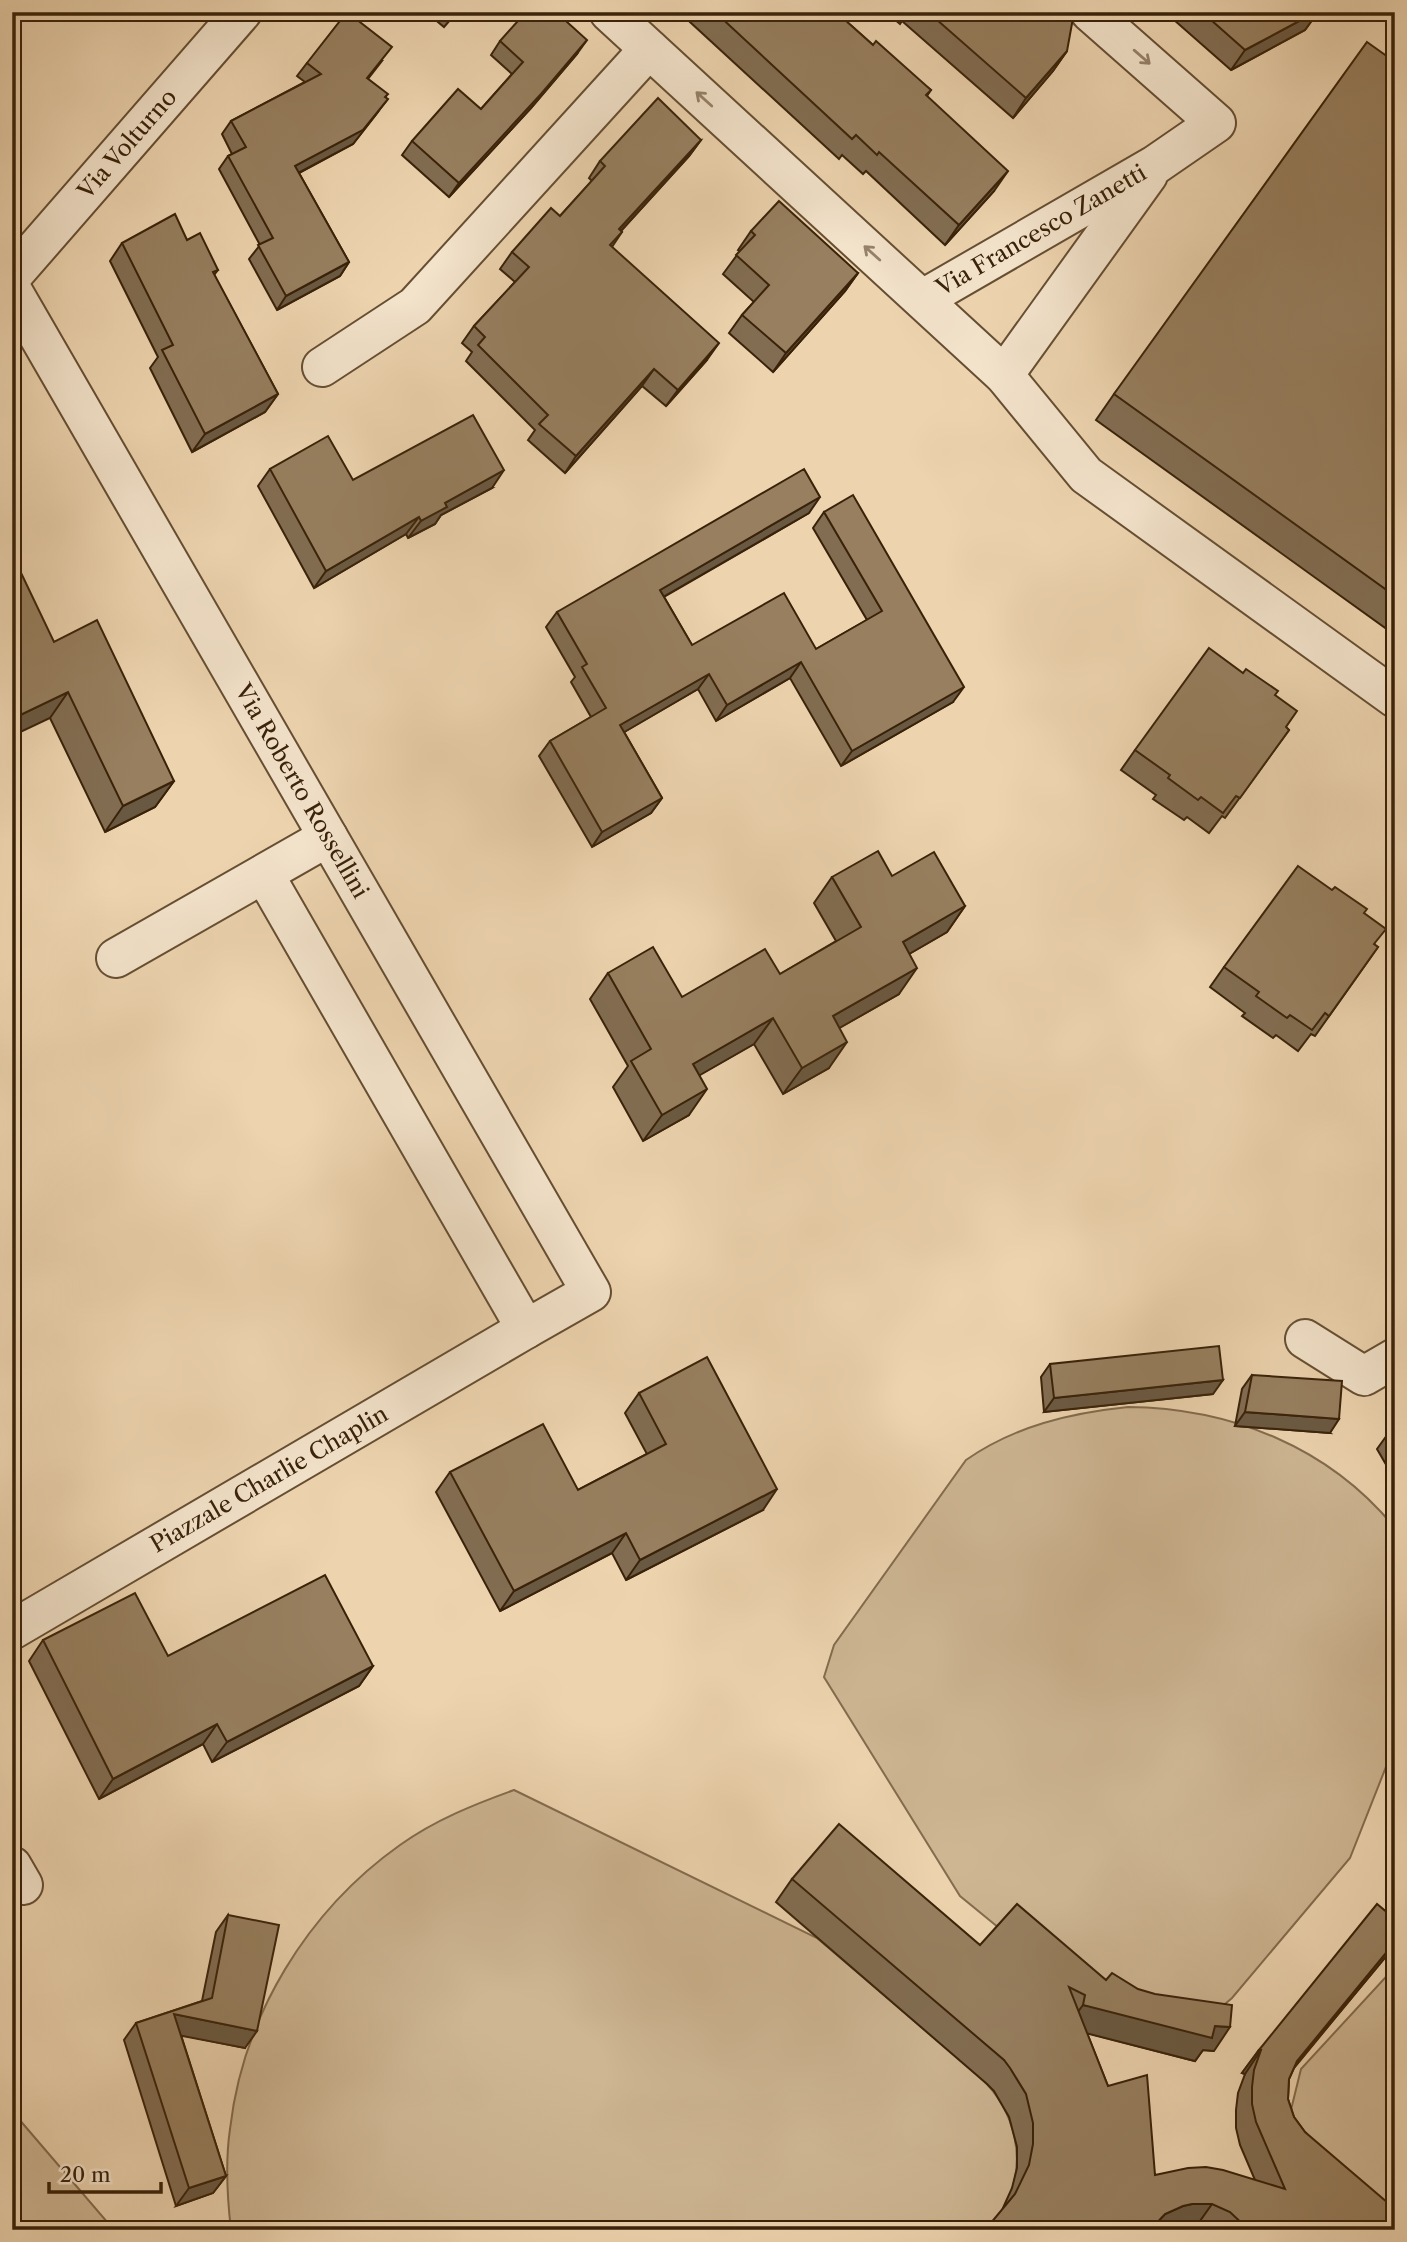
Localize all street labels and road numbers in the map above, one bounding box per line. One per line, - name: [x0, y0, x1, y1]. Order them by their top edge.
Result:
- street label: Via Volturno: [71, 83, 182, 206]
- street label: Via Francesco Zanetti: [930, 158, 1151, 302]
- street label: Via Roberto Rossellini: [229, 678, 375, 903]
- street label: Piazzale Charlie Chaplin: [145, 1400, 393, 1558]

